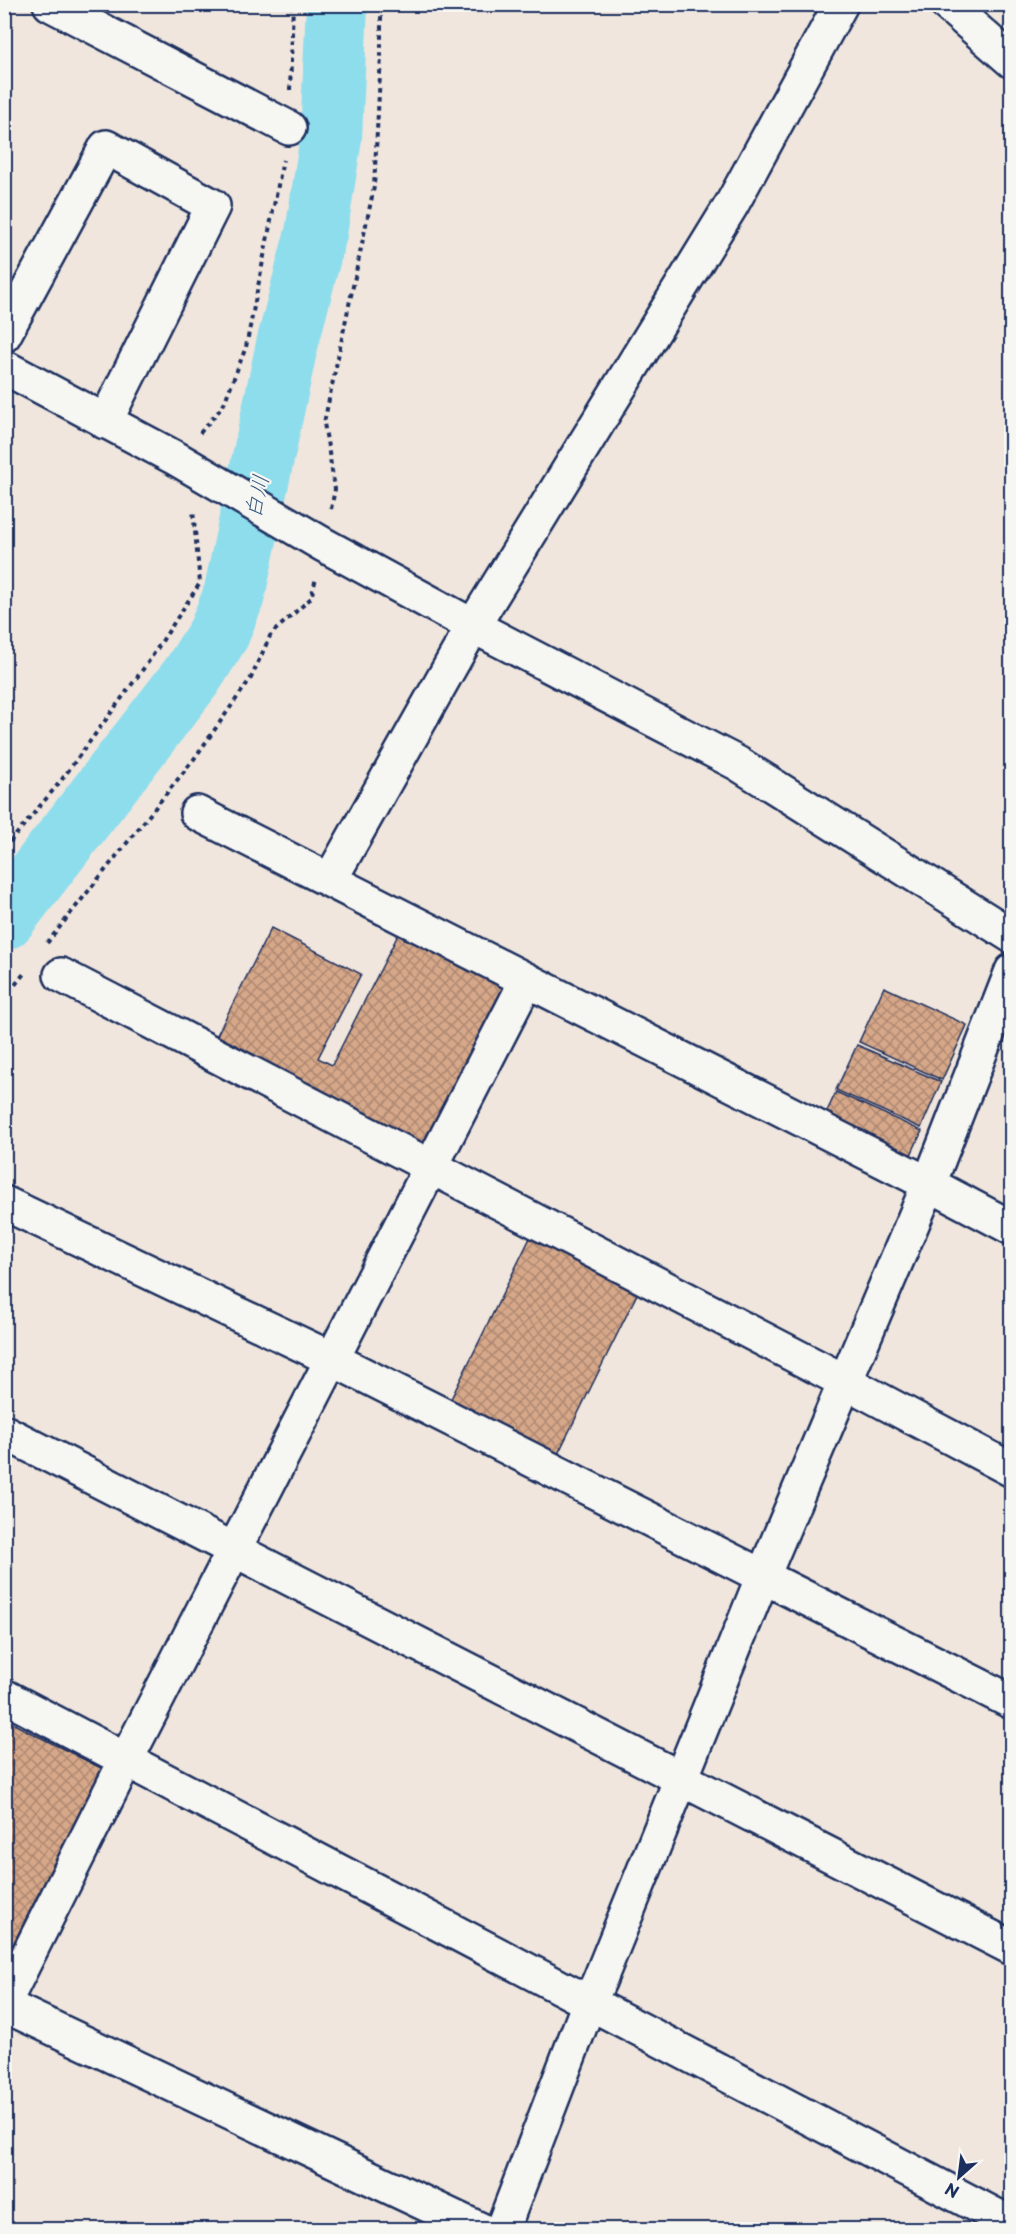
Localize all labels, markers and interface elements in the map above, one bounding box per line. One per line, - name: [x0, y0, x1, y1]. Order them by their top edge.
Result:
- water label: 白川: [234, 471, 276, 521]
- north arrow: [929, 2147, 989, 2207]
- text: N: [940, 2178, 963, 2205]

